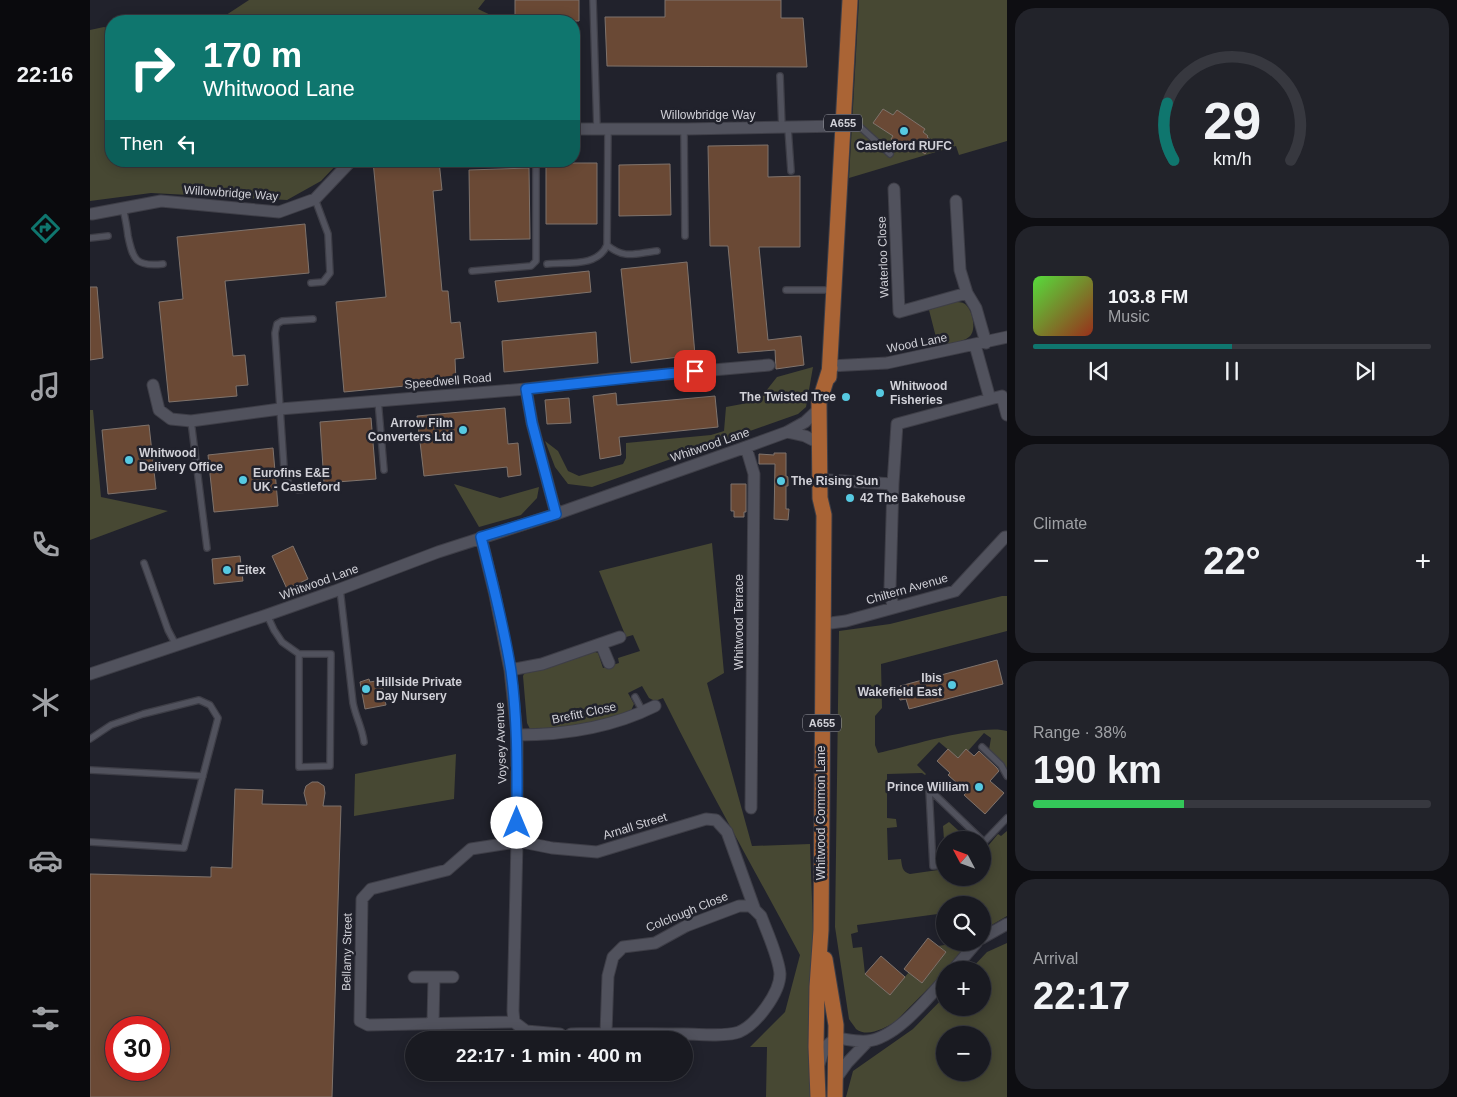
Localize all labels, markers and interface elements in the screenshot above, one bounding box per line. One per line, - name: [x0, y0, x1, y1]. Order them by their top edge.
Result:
- icon: right: [120, 35, 185, 100]
- text: 170 m: [203, 35, 302, 74]
- text: 22:16: [17, 62, 73, 87]
- text: Whitwood Lane: [203, 76, 355, 101]
- text: 29: [1203, 92, 1261, 150]
- street label: Willowbridge Way: [661, 108, 755, 122]
- road number: A655: [824, 115, 862, 132]
- marker: Castleford RUFC: [898, 125, 910, 137]
- icon: left: [173, 130, 201, 158]
- text: Then: [120, 133, 163, 154]
- place label: Castleford RUFC: [856, 139, 952, 153]
- text: km/h: [1213, 149, 1251, 169]
- street label: Willowbridge Way: [183, 183, 279, 203]
- icon: directions: [28, 211, 63, 246]
- street label: Waterloo Close: [875, 216, 891, 298]
- text: 103.8 FM: [1108, 286, 1188, 307]
- text: Music: [1108, 308, 1150, 325]
- street label: Wood Lane: [886, 330, 949, 356]
- pin: [674, 350, 716, 392]
- icon: arrive: [681, 357, 709, 385]
- icon: previous: [1085, 357, 1113, 385]
- icon: pause: [1218, 357, 1246, 385]
- icon: next: [1351, 357, 1379, 385]
- icon: music: [28, 369, 63, 404]
- street label: Speedwell Road: [404, 370, 492, 392]
- place label: Whitwood Fisheries: [890, 379, 947, 407]
- marker: Whitwood Fisheries: [874, 387, 886, 399]
- place label: The Twisted Tree: [740, 390, 836, 404]
- marker: The Twisted Tree: [840, 391, 852, 403]
- place label: Arrow Film Converters Ltd: [368, 416, 453, 444]
- marker: Arrow Film Converters Ltd: [457, 424, 469, 436]
- street label: Whitwood Lane: [669, 425, 752, 465]
- place label: Whitwood Delivery Office: [139, 446, 223, 474]
- marker: Whitwood Delivery Office: [123, 454, 135, 466]
- place label: Eurofins E&E UK - Castleford: [253, 466, 340, 494]
- marker: Eurofins E&E UK - Castleford: [237, 474, 249, 486]
- place label: The Rising Sun: [791, 474, 878, 488]
- marker: The Rising Sun: [775, 475, 787, 487]
- place label: 42 The Bakehouse: [860, 491, 966, 505]
- marker: 42 The Bakehouse: [844, 492, 856, 504]
- text: Climate: [1033, 515, 1087, 532]
- icon: phone: [28, 527, 63, 562]
- text: 22°: [1203, 540, 1261, 582]
- text: −: [1033, 545, 1049, 576]
- text: +: [1415, 545, 1431, 576]
- street label: Whitwood Lane: [278, 561, 361, 603]
- place label: Eitex: [237, 563, 266, 577]
- marker: Eitex: [221, 564, 233, 576]
- street label: Chiltern Avenue: [864, 571, 950, 607]
- street label: Whitwood Terrace: [732, 574, 746, 670]
- place label: Ibis Wakefield East: [858, 671, 942, 699]
- place label: Hillside Private Day Nursery: [376, 675, 462, 703]
- marker: Ibis Wakefield East: [946, 679, 958, 691]
- marker: Hillside Private Day Nursery: [360, 683, 372, 695]
- icon: climate: [28, 685, 63, 720]
- street label: Brefitt Close: [551, 699, 618, 727]
- street label: Voysey Avenue: [493, 702, 509, 784]
- road number: A655: [803, 714, 841, 731]
- text: Range · 38%: [1033, 724, 1126, 741]
- street label: Whitwood Common Lane: [814, 745, 828, 880]
- text: 190 km: [1033, 749, 1162, 791]
- place label: Prince William: [887, 780, 969, 794]
- marker: Prince William: [973, 781, 985, 793]
- position arrow: [490, 796, 542, 848]
- street label: Arnall Street: [601, 809, 669, 842]
- north arrow: [936, 831, 991, 886]
- map controls: [936, 831, 991, 1081]
- icon: car: [28, 843, 63, 878]
- street label: Colclough Close: [644, 889, 730, 935]
- button: search: [936, 896, 991, 951]
- street label: Bellamy Street: [339, 912, 355, 991]
- text: Arrival: [1033, 950, 1078, 967]
- button: +: [936, 961, 991, 1016]
- text: 22:17: [1033, 975, 1130, 1017]
- icon: filters: [28, 1001, 63, 1036]
- speed limit sign: 30: [105, 1016, 170, 1081]
- button: −: [936, 1026, 991, 1081]
- text: 22:17 · 1 min · 400 m: [456, 1045, 642, 1066]

